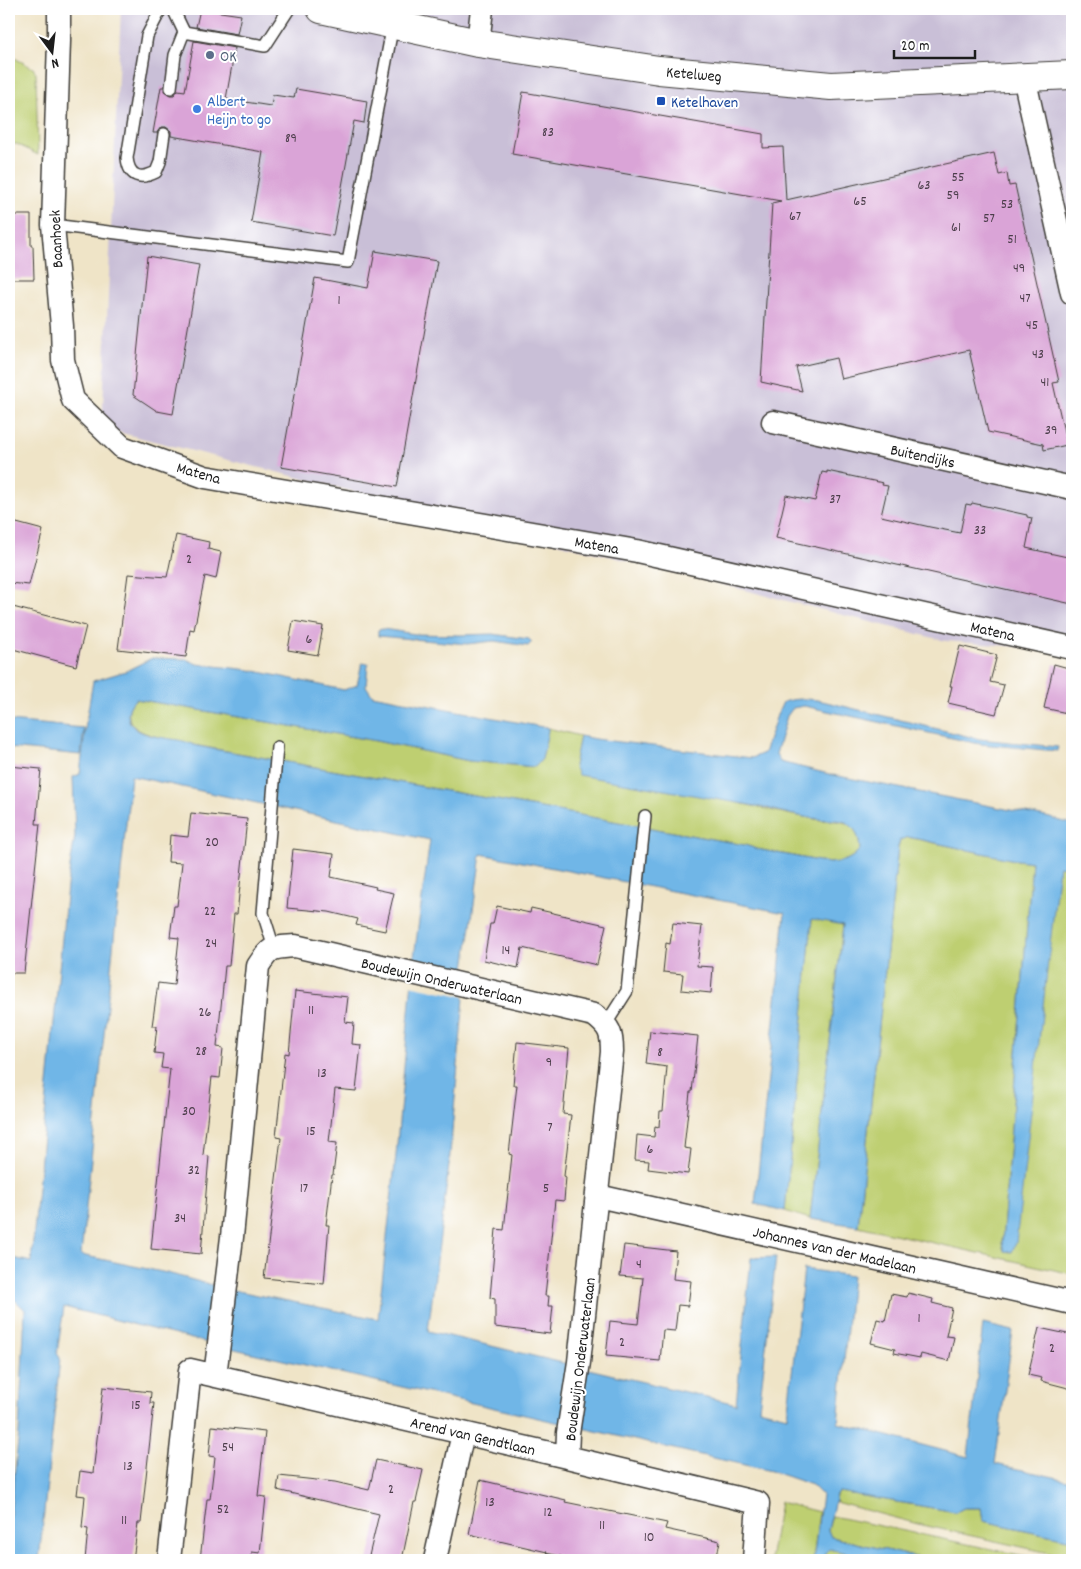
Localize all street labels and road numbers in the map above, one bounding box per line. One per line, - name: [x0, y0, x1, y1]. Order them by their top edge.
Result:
- street label: Ketelweg: [665, 62, 722, 89]
- street label: Baanhoek: [44, 209, 70, 268]
- street label: Buitendijks: [888, 439, 957, 476]
- street label: Matena: [174, 457, 223, 492]
- street label: Matena: [573, 531, 621, 562]
- street label: Matena: [968, 616, 1017, 649]
- street label: Boudewijn Onderwaterlaan: [359, 953, 524, 1012]
- street label: Johannes van der Madelaan: [750, 1221, 918, 1281]
- street label: Boudewijn Onderwaterlaan: [560, 1276, 603, 1442]
- street label: Arend van Gendtlaan: [408, 1412, 537, 1463]

